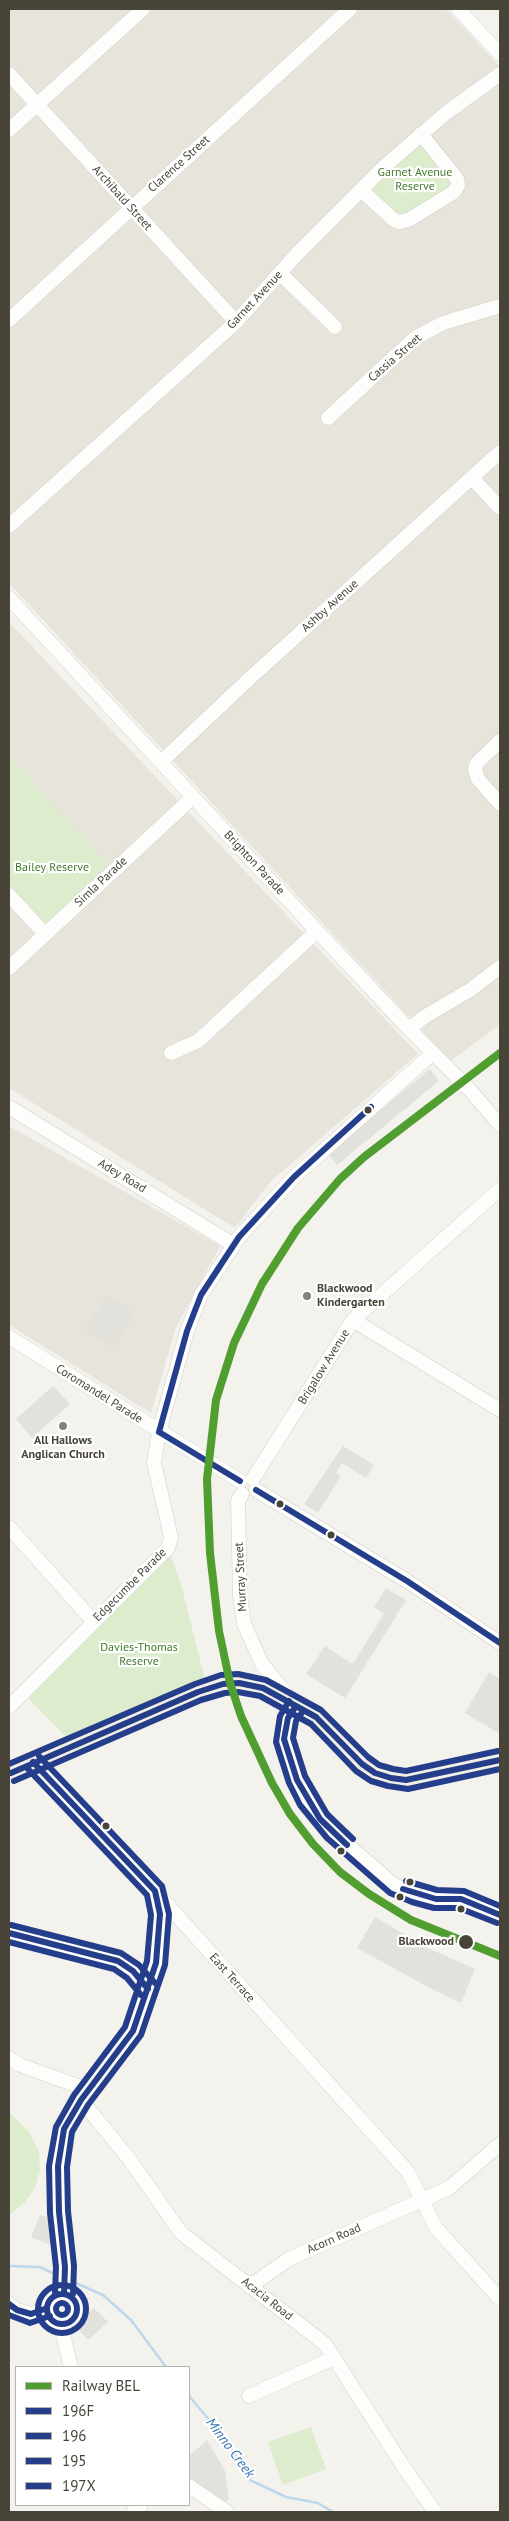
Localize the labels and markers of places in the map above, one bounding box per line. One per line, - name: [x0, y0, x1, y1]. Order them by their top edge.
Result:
- unlabelled marker: [363, 1105, 373, 1115]
- place label: Blackwood Kindergarten: [317, 1282, 385, 1310]
- marker: Blackwood Kindergarten: [301, 1290, 313, 1302]
- marker: All Hallows Anglican Church: [57, 1420, 69, 1432]
- place label: All Hallows Anglican Church: [21, 1434, 105, 1462]
- unlabelled marker: [275, 1499, 285, 1509]
- unlabelled marker: [326, 1530, 336, 1540]
- unlabelled marker: [101, 1821, 111, 1831]
- unlabelled marker: [336, 1846, 346, 1856]
- unlabelled marker: [405, 1877, 415, 1887]
- unlabelled marker: [395, 1892, 405, 1902]
- unlabelled marker: [456, 1904, 466, 1914]
- marker: Blackwood: [457, 1933, 475, 1951]
- place label: Blackwood: [398, 1935, 454, 1949]

